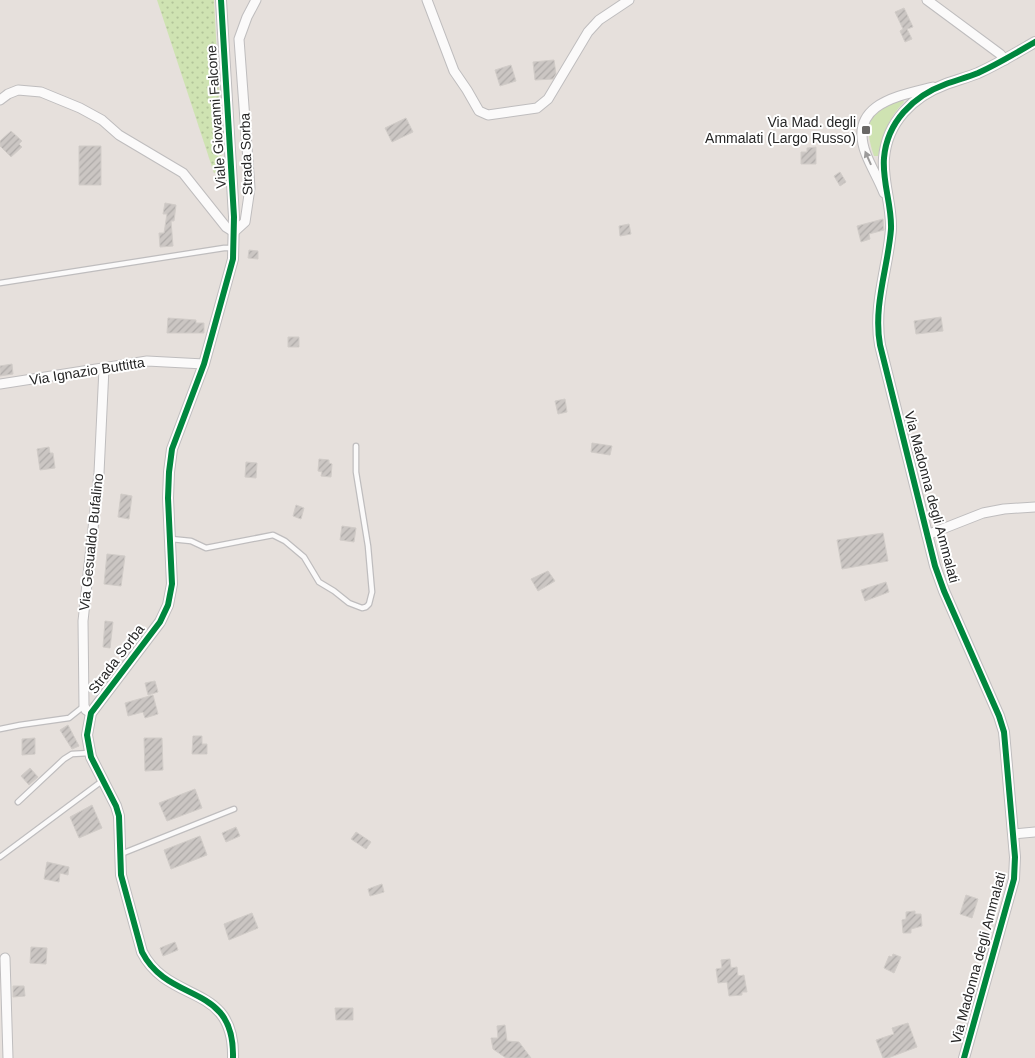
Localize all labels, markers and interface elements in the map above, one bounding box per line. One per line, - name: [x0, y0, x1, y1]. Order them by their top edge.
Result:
- street label: Viale Giovanni Falcone: [203, 45, 229, 189]
- street label: Strada Sorba: [237, 112, 255, 196]
- place label: Via Mad. degli Ammalati (Largo Russo): [705, 114, 856, 146]
- marker: Via Mad. degli Ammalati (Largo Russo): [860, 124, 872, 136]
- one-way arrow: [864, 151, 872, 165]
- street label: Via Ignazio Buttitta: [28, 354, 146, 388]
- street label: Via Madonna degli Ammalati: [901, 409, 963, 585]
- street label: Via Gesualdo Bufalino: [76, 472, 106, 612]
- street label: Strada Sorba: [85, 621, 147, 697]
- street label: Via Madonna degli Ammalati: [947, 870, 1009, 1046]

